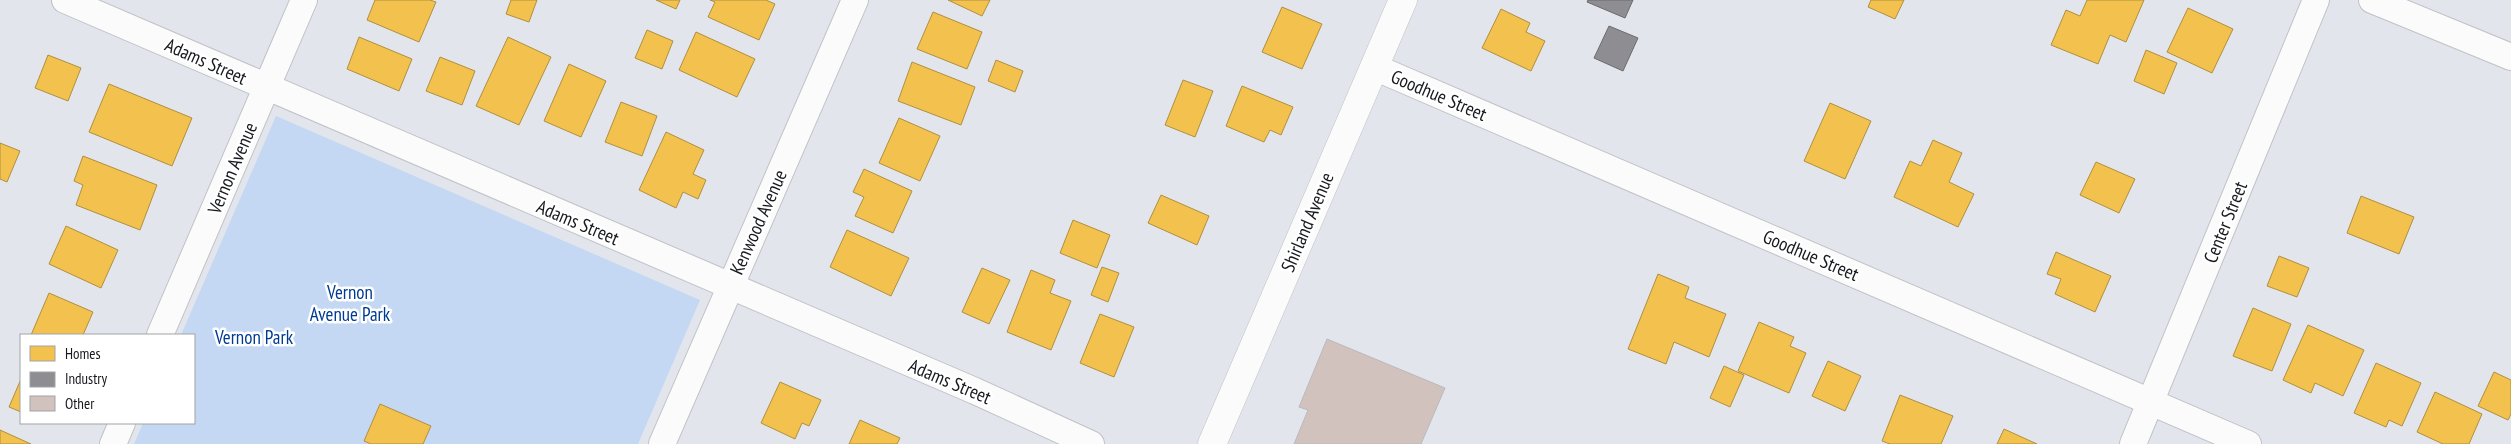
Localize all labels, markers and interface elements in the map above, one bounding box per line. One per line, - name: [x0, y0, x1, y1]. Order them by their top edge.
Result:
- street label: Adams Street: [161, 32, 251, 90]
- street label: Goodhue Street: [1387, 64, 1491, 126]
- street label: Vernon Avenue: [202, 118, 262, 218]
- street label: Kenwood Avenue: [724, 166, 792, 278]
- street label: Shirland Avenue: [1275, 168, 1339, 275]
- street label: Center Street: [2198, 177, 2252, 266]
- street label: Adams Street: [533, 194, 623, 250]
- street label: Goodhue Street: [1759, 224, 1863, 286]
- park label: Vernon Avenue Park: [310, 280, 391, 326]
- park label: Vernon Park: [214, 325, 294, 349]
- legend: [20, 334, 195, 424]
- text: Homes: [65, 344, 101, 363]
- street label: Adams Street: [905, 353, 995, 409]
- text: Industry: [65, 369, 107, 388]
- text: Other: [65, 394, 95, 413]

